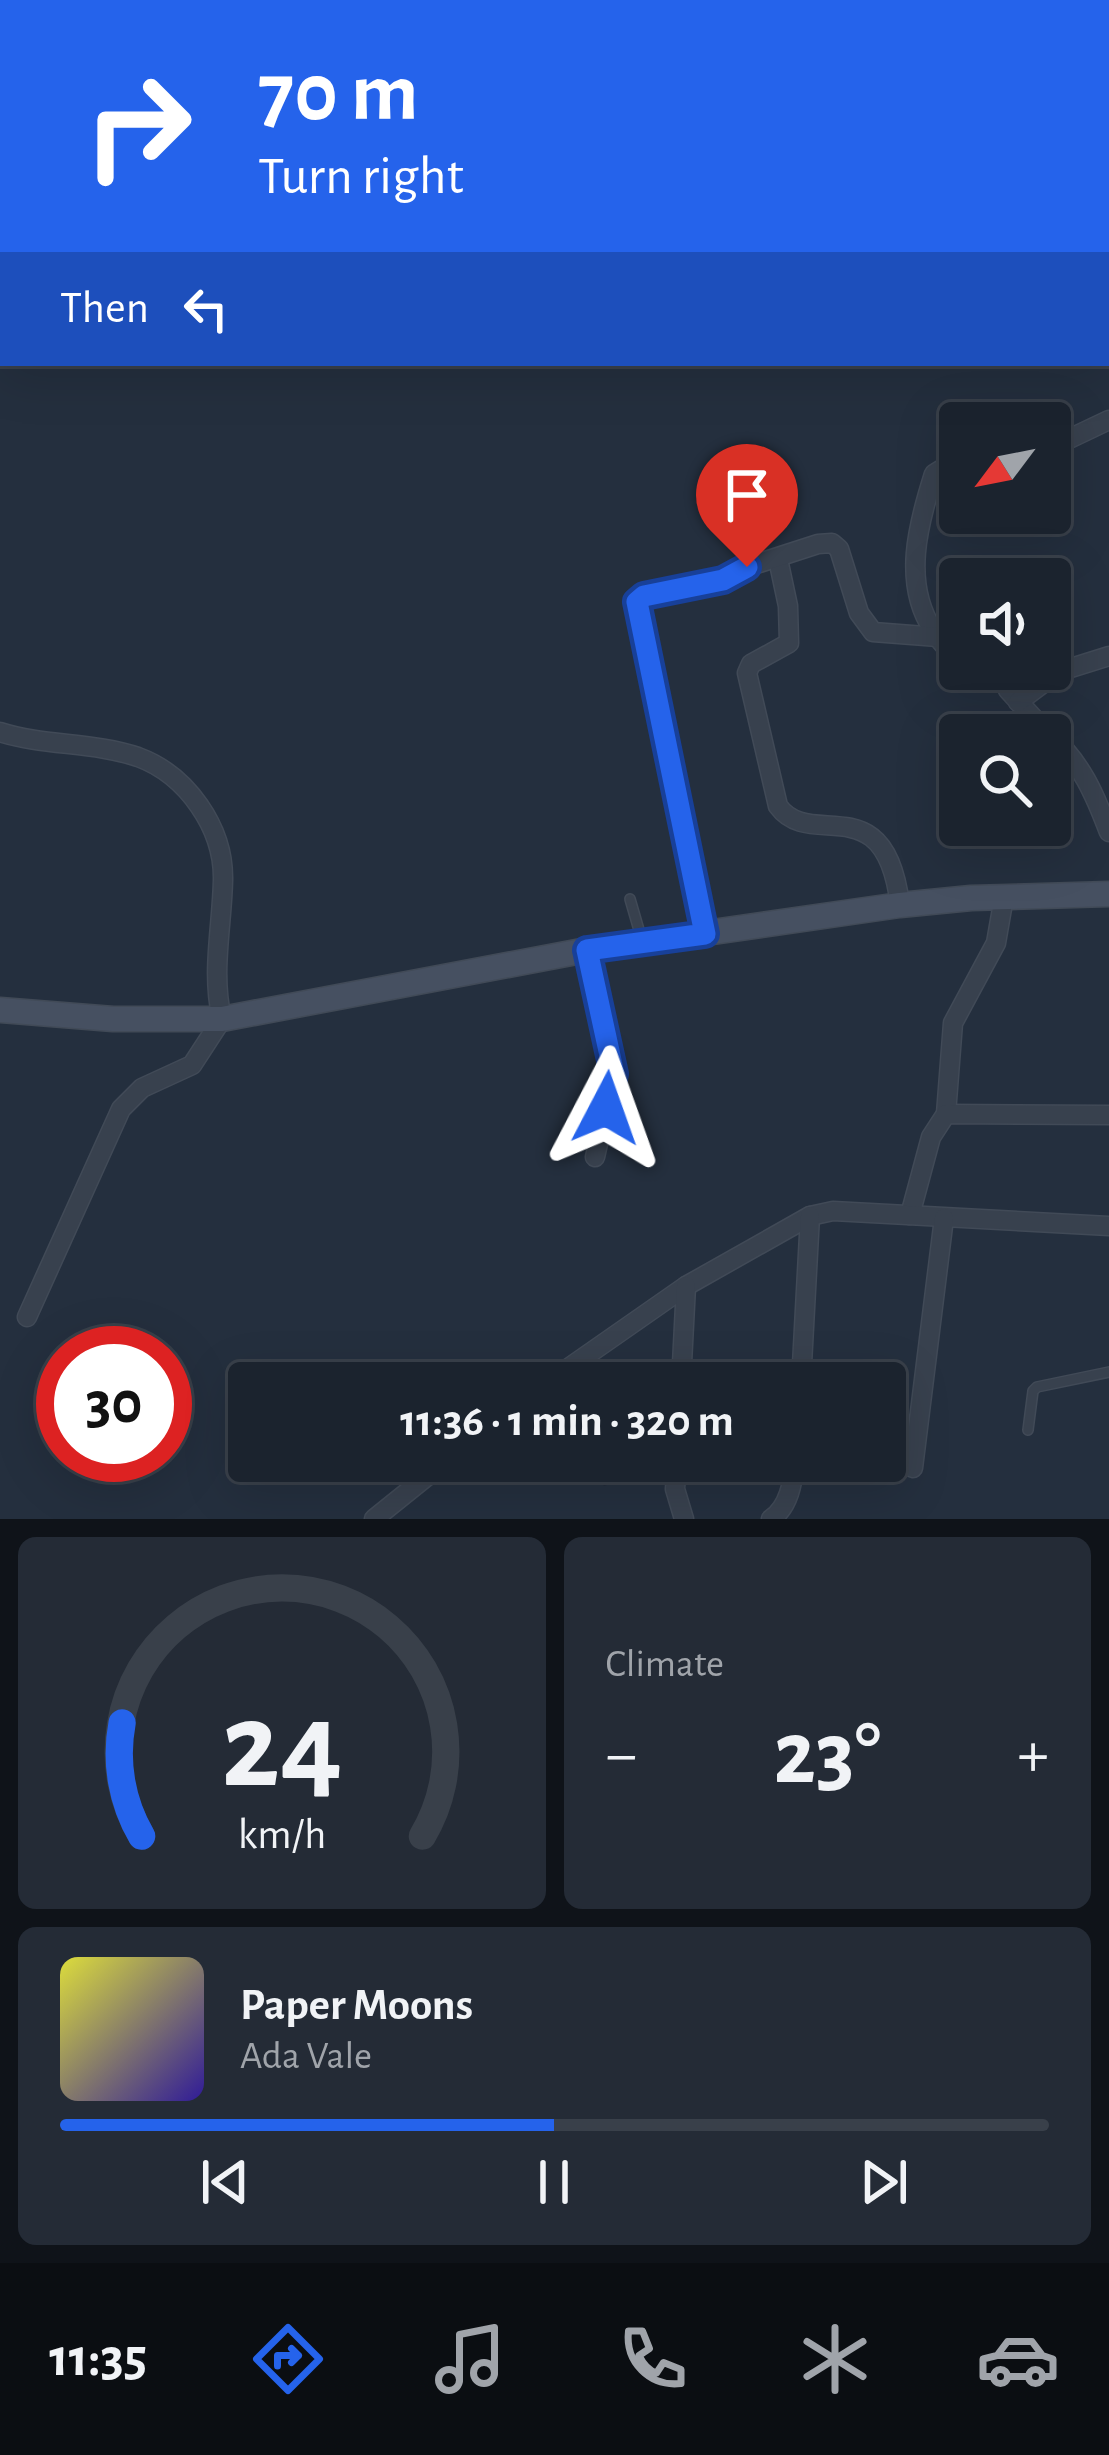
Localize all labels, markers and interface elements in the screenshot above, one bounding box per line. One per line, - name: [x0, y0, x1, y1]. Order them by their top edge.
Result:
- icon: right: [60, 48, 216, 204]
- text: 70 m: [258, 52, 419, 136]
- text: Turn right: [258, 150, 464, 204]
- icon: left: [173, 276, 239, 342]
- text: Then: [60, 286, 149, 331]
- north arrow: [939, 402, 1071, 534]
- map controls: [939, 402, 1071, 846]
- pin: [696, 444, 798, 567]
- icon: arrive: [714, 462, 780, 528]
- button: sound: [939, 558, 1071, 690]
- button: search: [939, 714, 1071, 846]
- position arrow: [543, 1045, 669, 1171]
- speed limit sign: 30: [36, 1326, 192, 1482]
- text: 11:36 · 1 min · 320 m: [400, 1399, 734, 1444]
- text: Climate: [606, 1645, 724, 1684]
- text: 24: [221, 1685, 343, 1810]
- text: 23°: [773, 1710, 881, 1800]
- text: −: [606, 1722, 637, 1788]
- text: +: [1017, 1722, 1049, 1788]
- text: km/h: [238, 1814, 326, 1857]
- text: Paper Moons: [240, 1983, 473, 2028]
- text: Ada Vale: [240, 2037, 372, 2076]
- icon: previous: [192, 2149, 258, 2215]
- icon: pause: [521, 2149, 587, 2215]
- icon: next: [851, 2149, 917, 2215]
- icon: directions: [246, 2317, 330, 2401]
- icon: music: [428, 2317, 512, 2401]
- icon: phone: [611, 2317, 695, 2401]
- icon: climate: [793, 2317, 877, 2401]
- icon: car: [976, 2317, 1060, 2401]
- text: 11:35: [49, 2332, 147, 2386]

